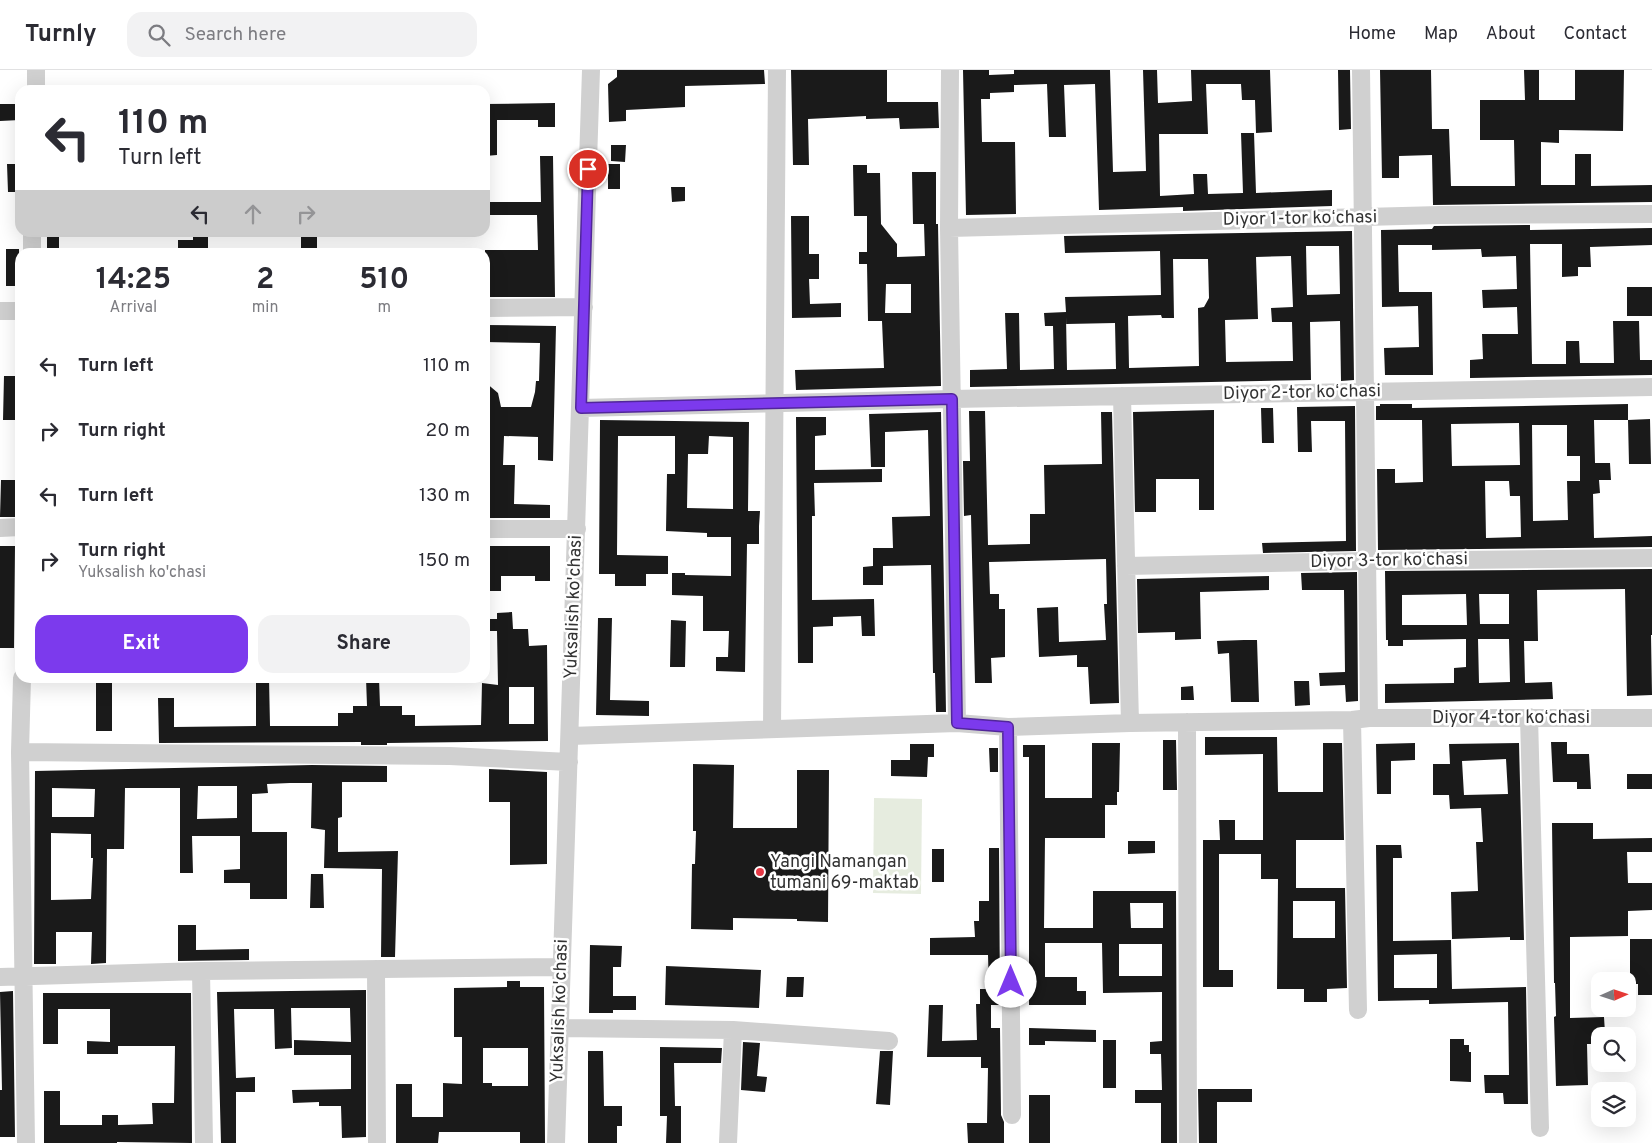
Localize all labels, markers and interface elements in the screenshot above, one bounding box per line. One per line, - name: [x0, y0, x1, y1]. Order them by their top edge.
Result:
- search box: [127, 12, 477, 57]
- text: Turnly: [25, 20, 97, 50]
- icon: search: [145, 21, 173, 49]
- text: Search here: [185, 23, 286, 47]
- text: Home: [1348, 23, 1396, 46]
- text: Map: [1424, 23, 1458, 46]
- text: About: [1486, 23, 1535, 46]
- text: Contact: [1563, 23, 1627, 46]
- text: 110 m: [118, 102, 208, 146]
- icon: left: [35, 105, 100, 170]
- text: Turn left: [118, 145, 201, 172]
- pin: [567, 148, 609, 190]
- icon: arrive: [574, 155, 602, 183]
- icon: left: [186, 200, 214, 228]
- icon: ahead: [239, 200, 267, 228]
- icon: right: [292, 200, 320, 228]
- street label: Diyor 1-tor koʻchasi: [1223, 206, 1377, 232]
- text: 14:25: [96, 262, 171, 299]
- text: 2: [256, 262, 274, 299]
- text: 510: [359, 262, 409, 299]
- text: Arrival: [110, 298, 157, 318]
- text: min: [252, 298, 278, 318]
- text: m: [377, 298, 391, 318]
- icon: left: [35, 352, 63, 380]
- text: Turn left: [78, 354, 154, 378]
- text: 110 m: [423, 354, 470, 378]
- street label: Diyor 2-tor koʻchasi: [1223, 380, 1381, 406]
- icon: right: [35, 417, 63, 445]
- text: Turn right: [78, 419, 166, 443]
- text: 20 m: [426, 419, 470, 443]
- icon: left: [35, 482, 63, 510]
- text: Turn left: [78, 484, 154, 508]
- text: 130 m: [419, 484, 470, 508]
- street label: Yuksalish ko'chasi: [560, 535, 588, 679]
- text: Turn right: [78, 539, 166, 563]
- icon: right: [35, 547, 63, 575]
- street label: Diyor 3-tor koʻchasi: [1310, 548, 1468, 574]
- text: 150 m: [418, 549, 470, 573]
- text: Yuksalish ko'chasi: [78, 563, 206, 583]
- button: Exit: [35, 615, 248, 673]
- button: Share: [258, 615, 470, 673]
- street label: Diyor 4-tor koʻchasi: [1432, 707, 1590, 730]
- place label: Yangi Namangan tumani 69-maktab: [770, 851, 919, 895]
- marker: Yangi Namangan tumani 69-maktab: [754, 866, 766, 878]
- street label: Yuksalish ko'chasi: [546, 939, 574, 1083]
- position arrow: [984, 955, 1036, 1007]
- north arrow: [1591, 972, 1636, 1018]
- map controls: [1591, 972, 1636, 1127]
- button: search: [1591, 1027, 1636, 1072]
- button: layers: [1591, 1082, 1636, 1127]

